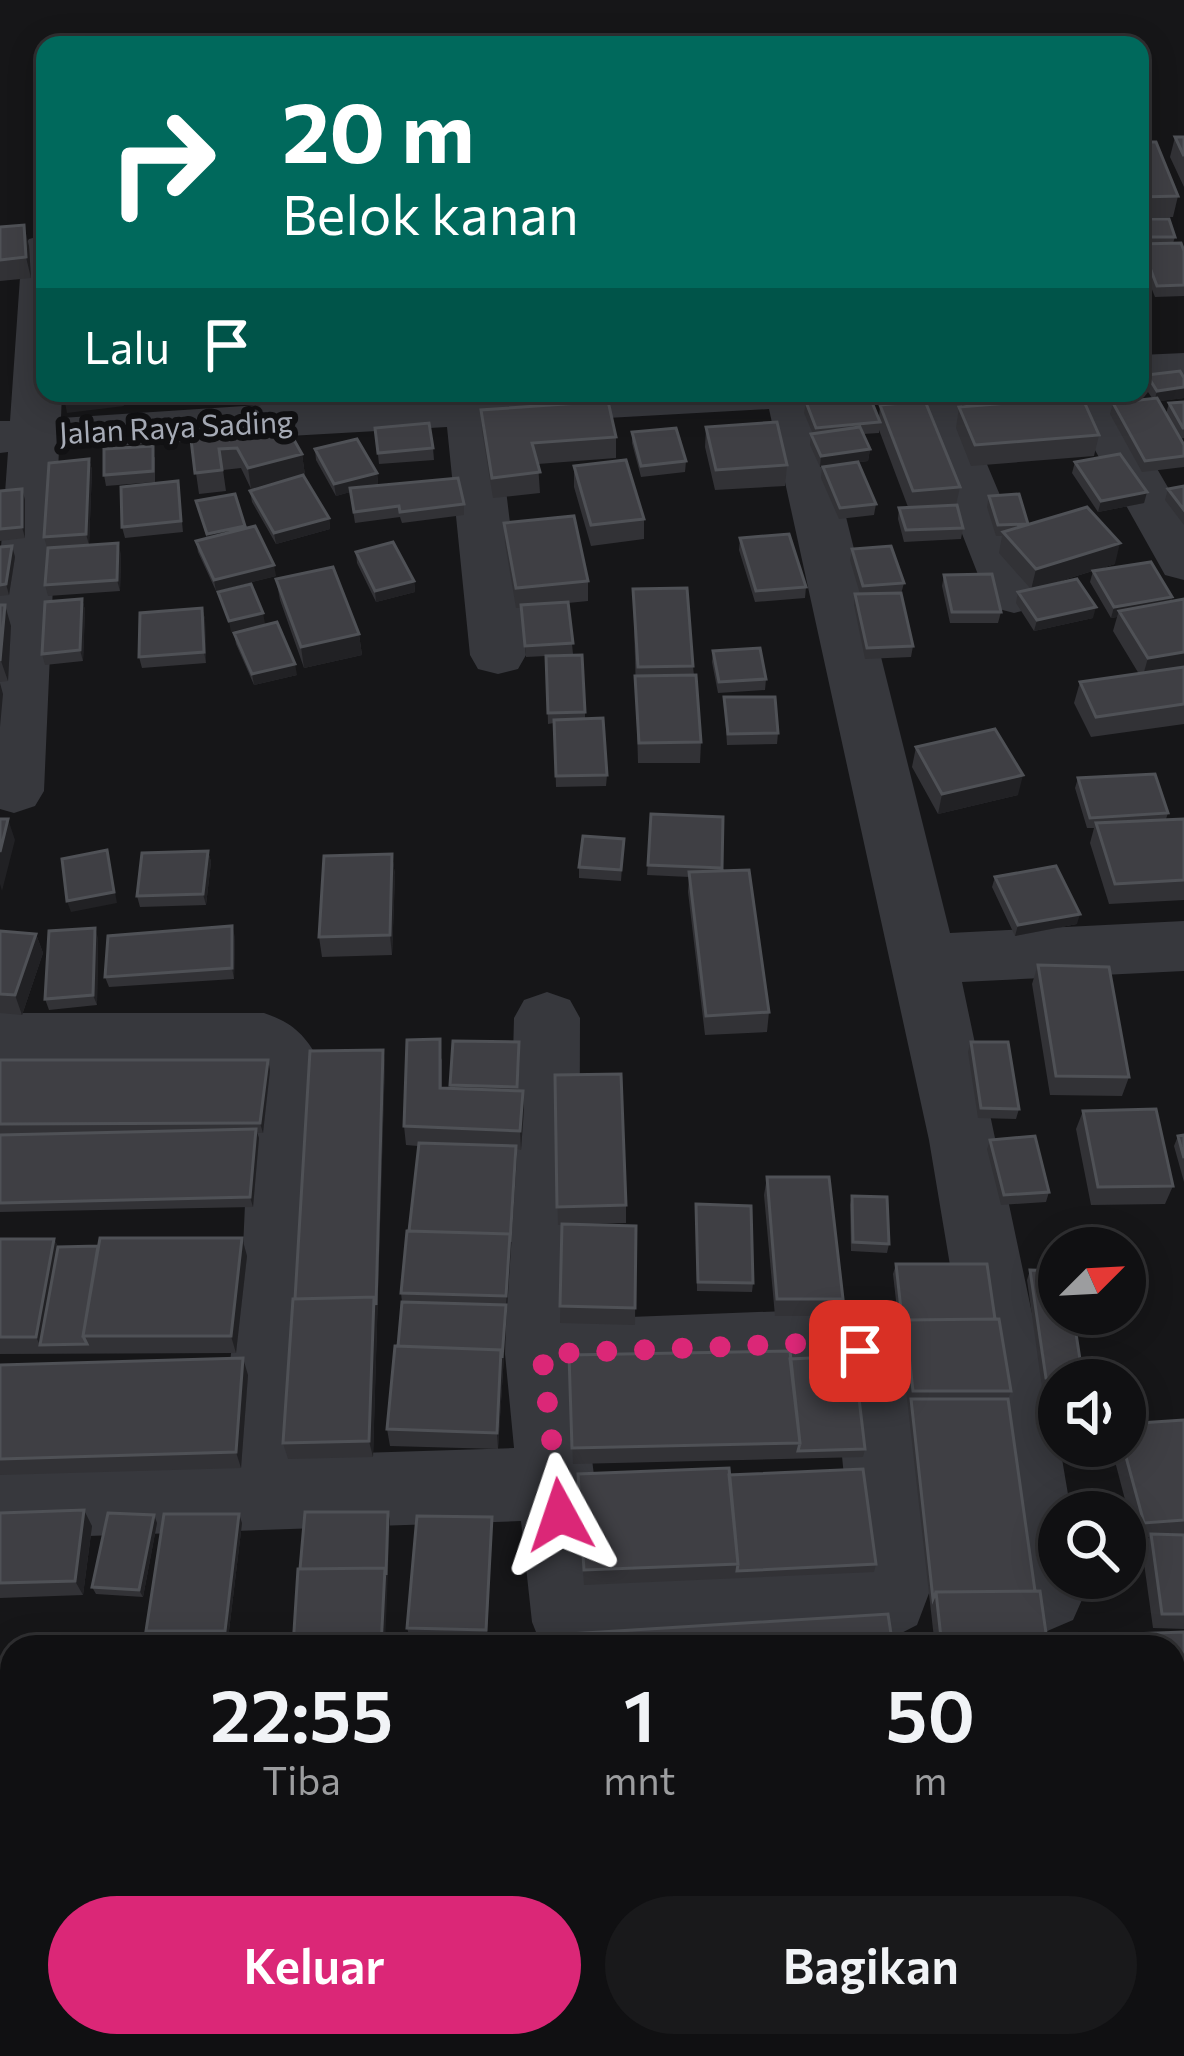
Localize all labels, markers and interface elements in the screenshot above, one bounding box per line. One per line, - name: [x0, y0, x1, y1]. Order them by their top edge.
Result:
- text: 20 m: [282, 78, 474, 180]
- icon: right: [84, 84, 240, 240]
- text: Belok kanan: [282, 180, 579, 246]
- icon: arrive: [194, 312, 260, 378]
- text: Lalu: [84, 318, 170, 373]
- street label: Jalan Raya Sading: [58, 401, 294, 450]
- north arrow: [1038, 1227, 1146, 1335]
- map controls: [1038, 1227, 1146, 1599]
- pin: [809, 1300, 911, 1402]
- icon: arrive: [827, 1318, 893, 1384]
- button: sound: [1038, 1359, 1146, 1467]
- position arrow: [497, 1452, 623, 1578]
- button: search: [1038, 1491, 1146, 1599]
- text: 22:55: [210, 1669, 393, 1757]
- text: 1: [623, 1669, 655, 1757]
- text: 50: [886, 1669, 975, 1757]
- text: Tiba: [262, 1755, 341, 1803]
- text: mnt: [603, 1755, 676, 1803]
- text: m: [913, 1755, 947, 1803]
- button: Keluar: [48, 1896, 581, 2034]
- button: Bagikan: [605, 1896, 1137, 2034]

